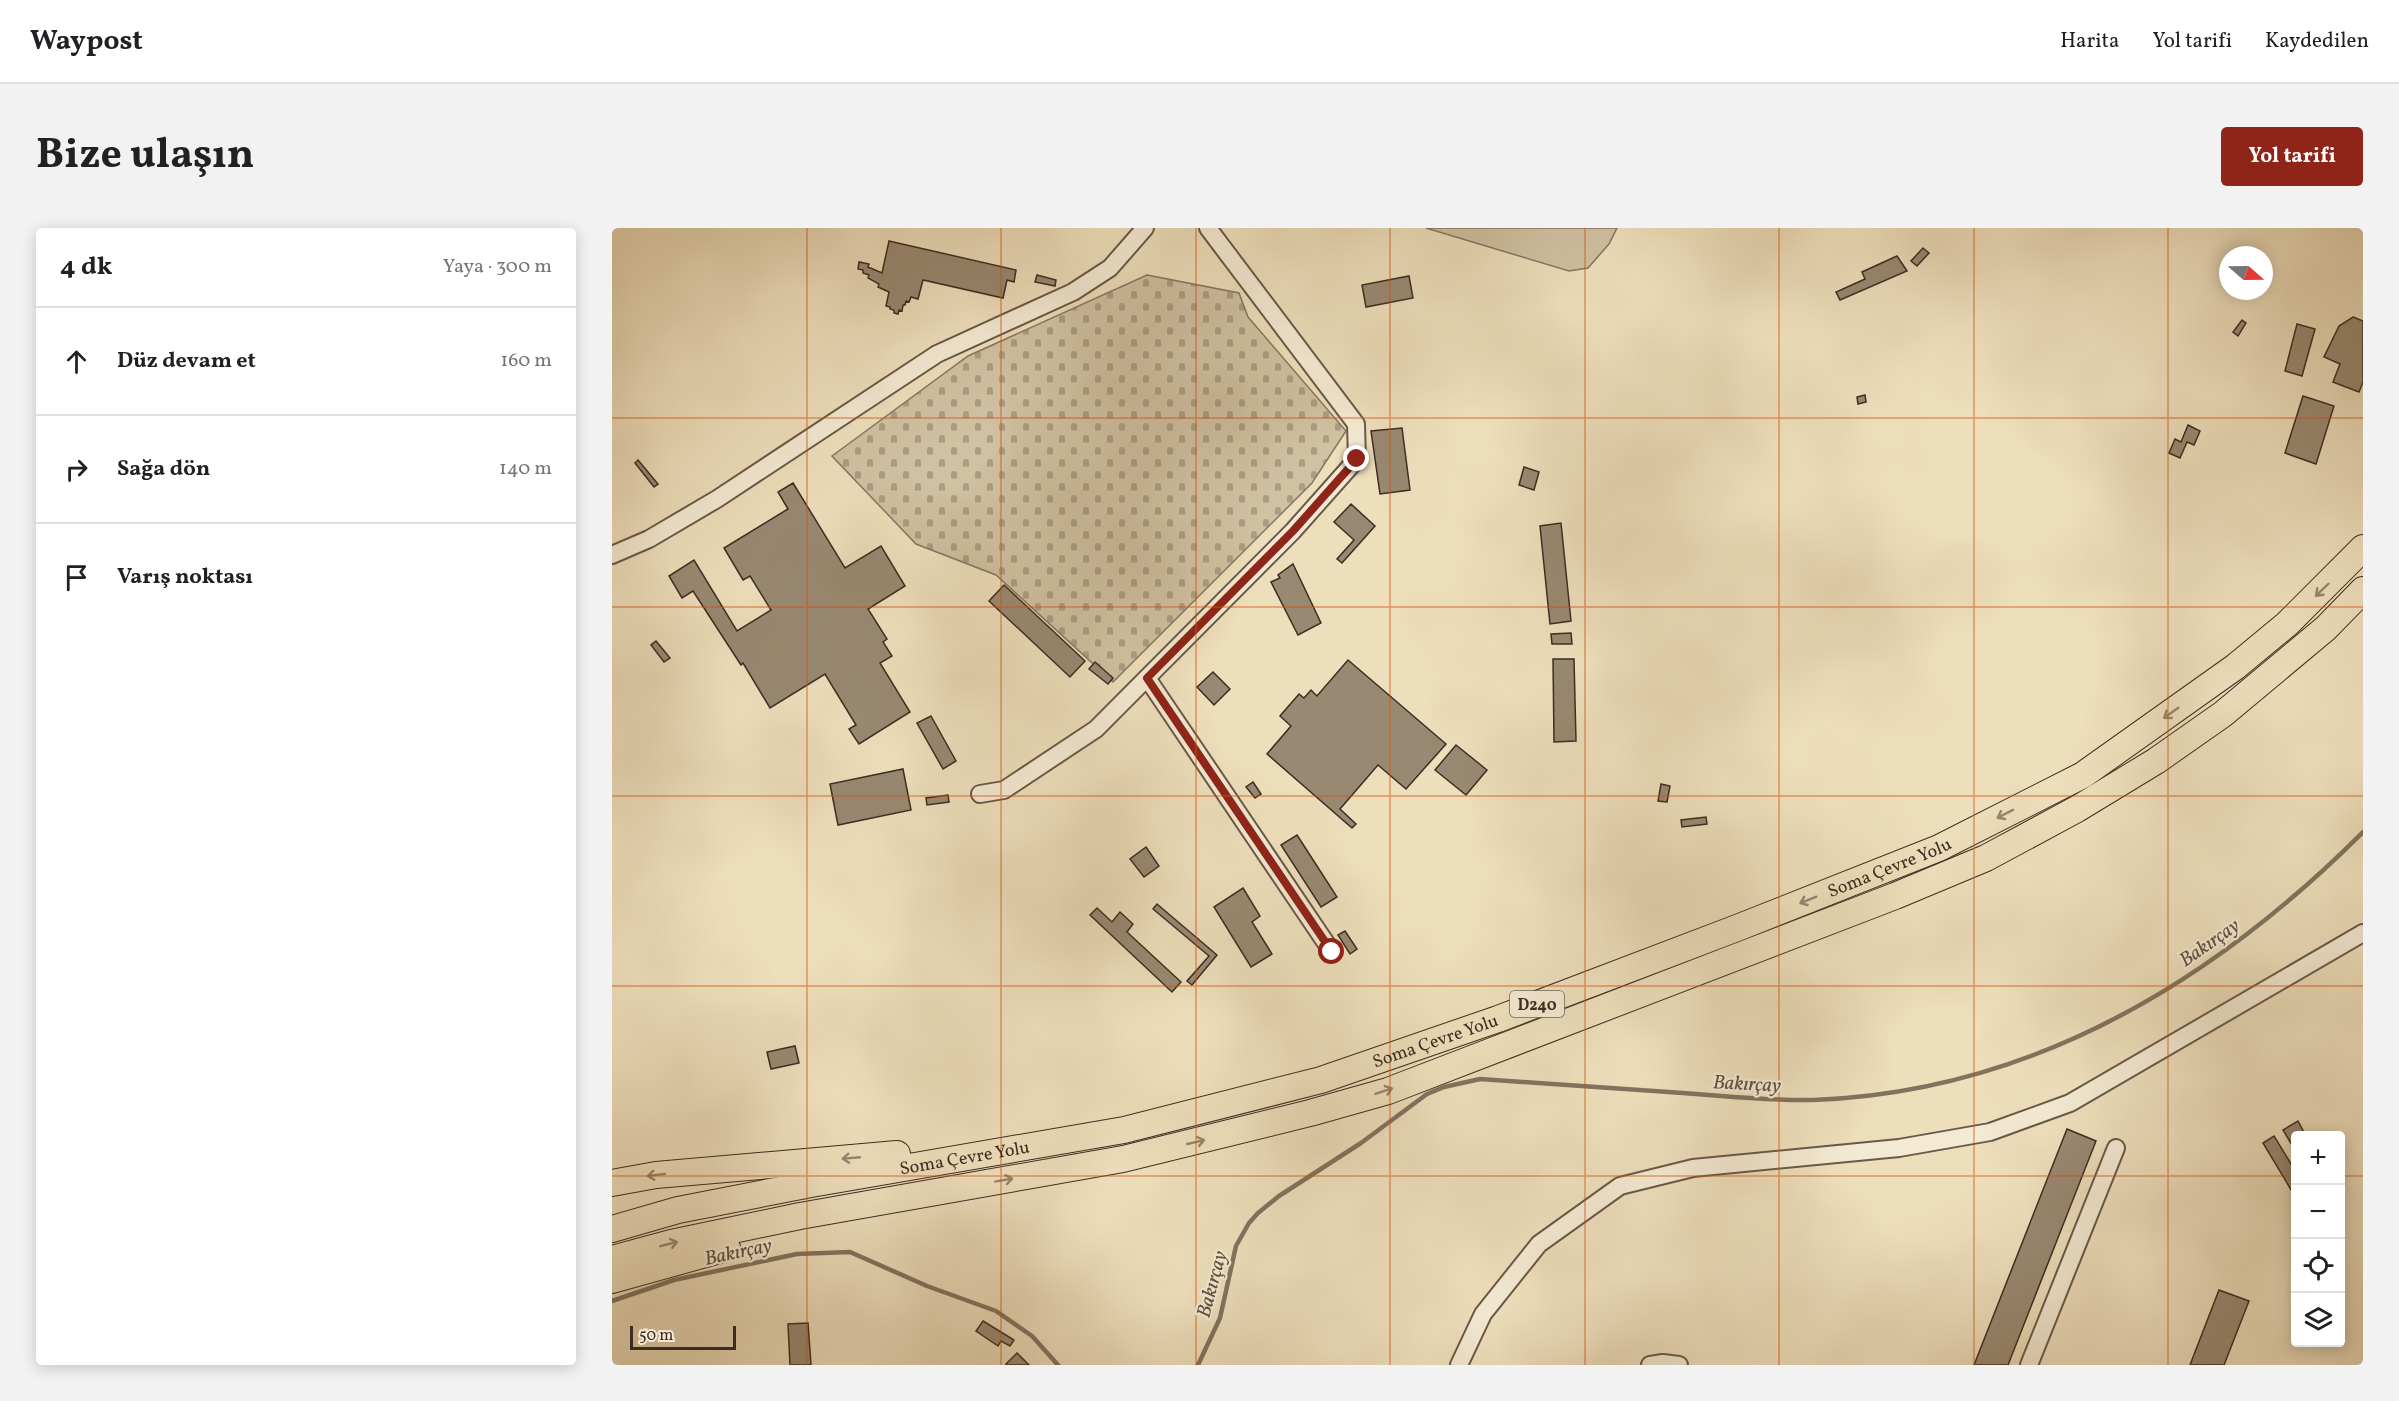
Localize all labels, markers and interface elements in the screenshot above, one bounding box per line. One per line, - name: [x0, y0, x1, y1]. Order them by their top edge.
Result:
- text: Waypost: [30, 22, 143, 61]
- text: Harita: [2060, 27, 2119, 56]
- text: Yol tarifi: [2152, 27, 2232, 56]
- text: Kaydedilen: [2265, 27, 2369, 56]
- text: Bize ulaşın: [36, 127, 255, 186]
- button: Yol tarifi: [2221, 127, 2363, 186]
- north arrow: [2219, 246, 2273, 300]
- text: 4 dk: [60, 249, 113, 285]
- text: Yaya · 300 m: [443, 253, 552, 281]
- icon: ahead: [60, 345, 93, 378]
- text: Düz devam et: [117, 346, 256, 377]
- text: 160 m: [500, 347, 552, 375]
- route end: [1343, 445, 1369, 471]
- icon: right: [60, 453, 93, 486]
- text: Sağa dön: [117, 454, 210, 485]
- text: 140 m: [499, 455, 552, 483]
- icon: arrive: [60, 561, 93, 594]
- text: Varış noktası: [117, 562, 253, 593]
- one-way arrow: [2315, 582, 2330, 597]
- one-way arrow: [2164, 707, 2180, 719]
- one-way arrow: [1997, 809, 2015, 821]
- street label: Soma Çevre Yolu: [1824, 833, 1956, 905]
- one-way arrow: [1799, 896, 1817, 907]
- water label: Bakırçay: [2174, 913, 2246, 975]
- route start: [1318, 938, 1344, 964]
- road number: D240: [1510, 991, 1564, 1017]
- street label: Soma Çevre Yolu: [1370, 1009, 1502, 1075]
- water label: Bakırçay: [1712, 1069, 1782, 1101]
- one-way arrow: [1374, 1085, 1393, 1096]
- map controls: [2291, 1131, 2345, 1347]
- button: +: [2291, 1131, 2345, 1185]
- street label: Soma Çevre Yolu: [898, 1135, 1032, 1182]
- one-way arrow: [1186, 1136, 1205, 1148]
- one-way arrow: [841, 1153, 861, 1164]
- one-way arrow: [647, 1170, 667, 1181]
- one-way arrow: [994, 1174, 1014, 1185]
- button: −: [2291, 1185, 2345, 1239]
- water label: Bakırçay: [702, 1232, 775, 1274]
- one-way arrow: [659, 1237, 678, 1249]
- button: locate: [2291, 1239, 2345, 1293]
- water label: Bakırçay: [1191, 1248, 1235, 1321]
- button: layers: [2291, 1293, 2345, 1347]
- scale bar: [630, 1323, 736, 1350]
- text: 50 m: [639, 1325, 673, 1347]

